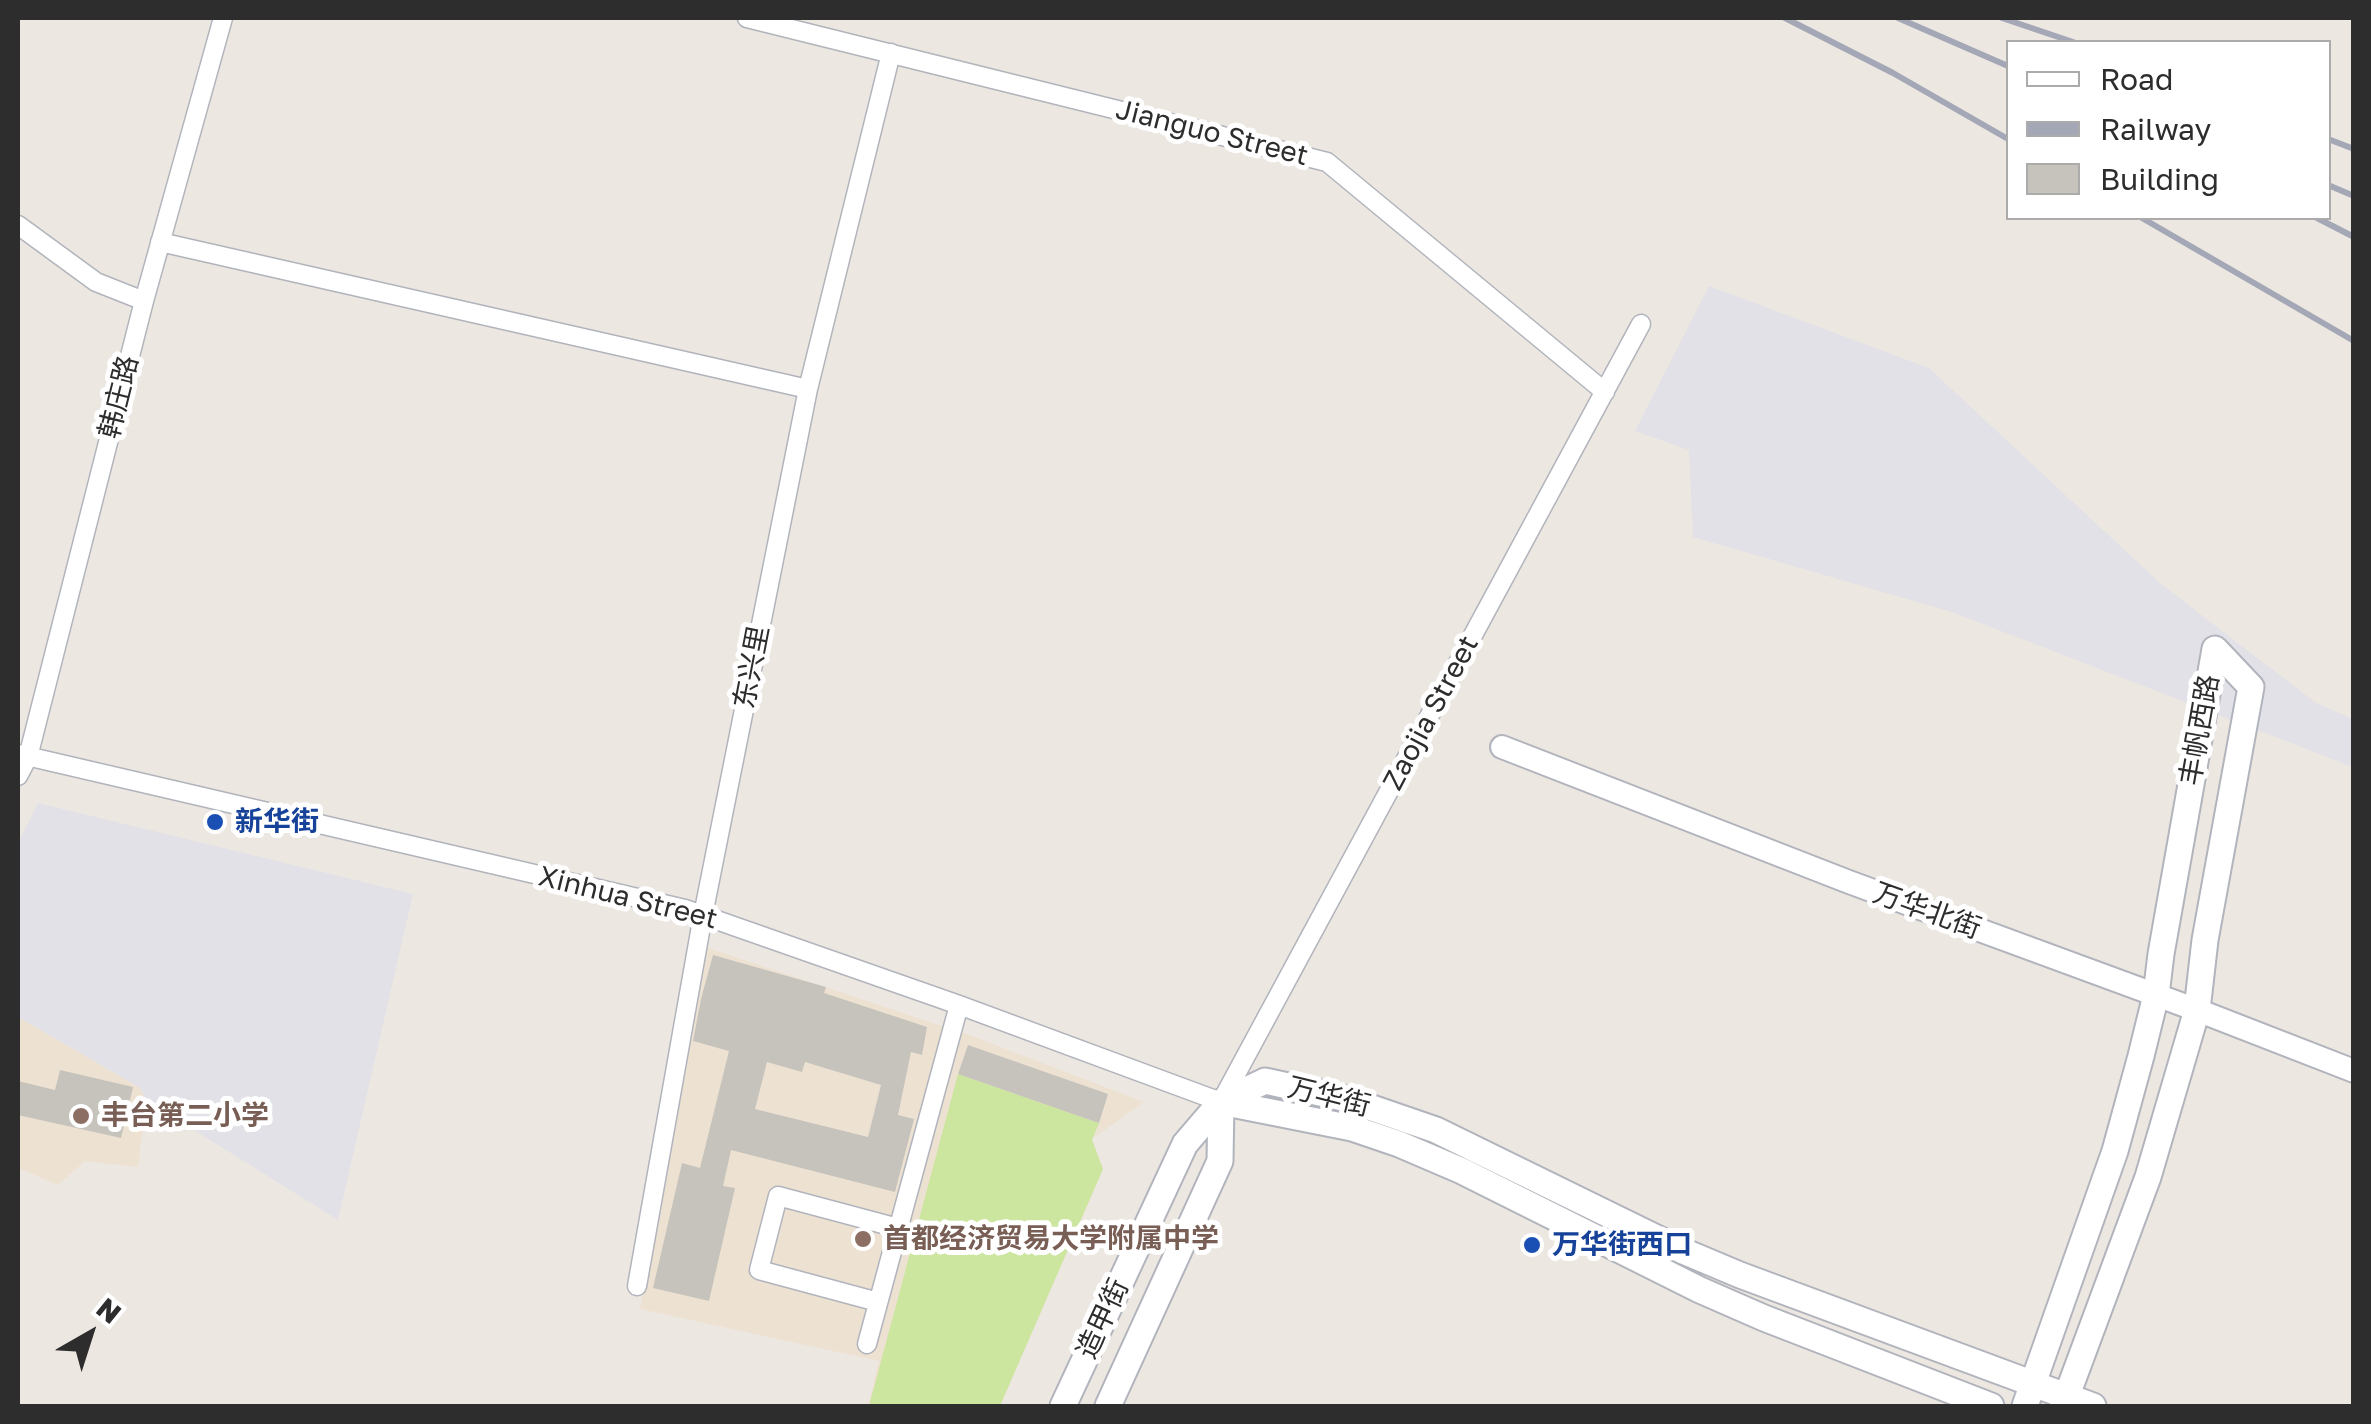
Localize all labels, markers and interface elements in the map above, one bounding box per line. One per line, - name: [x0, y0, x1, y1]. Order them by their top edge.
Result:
- legend: [2006, 40, 2331, 220]
- text: Road: [2100, 61, 2174, 97]
- street label: Jianguo Street: [1112, 93, 1312, 173]
- text: Railway: [2100, 111, 2211, 147]
- text: Building: [2100, 161, 2219, 197]
- street label: 韩庄路: [93, 352, 145, 442]
- street label: 东兴里: [727, 623, 777, 711]
- street label: Zaojia Street: [1376, 630, 1486, 796]
- street label: 丰帆西路: [2174, 672, 2226, 788]
- place label: 新华街: [235, 805, 319, 839]
- marker: 新华街: [204, 811, 226, 833]
- street label: Xinhua Street: [535, 860, 721, 936]
- street label: 万华北街: [1869, 876, 1985, 946]
- street label: 万华街: [1284, 1071, 1374, 1123]
- place label: 丰台第二小学: [101, 1099, 269, 1133]
- marker: 丰台第二小学: [70, 1105, 92, 1127]
- place label: 首都经济贸易大学附属中学: [883, 1222, 1219, 1256]
- marker: 首都经济贸易大学附属中学: [852, 1228, 874, 1250]
- place label: 万华街西口: [1552, 1228, 1692, 1262]
- marker: 万华街西口: [1521, 1234, 1543, 1256]
- street label: 造甲街: [1070, 1274, 1136, 1364]
- north arrow: [40, 1284, 140, 1384]
- text: N: [91, 1291, 128, 1330]

